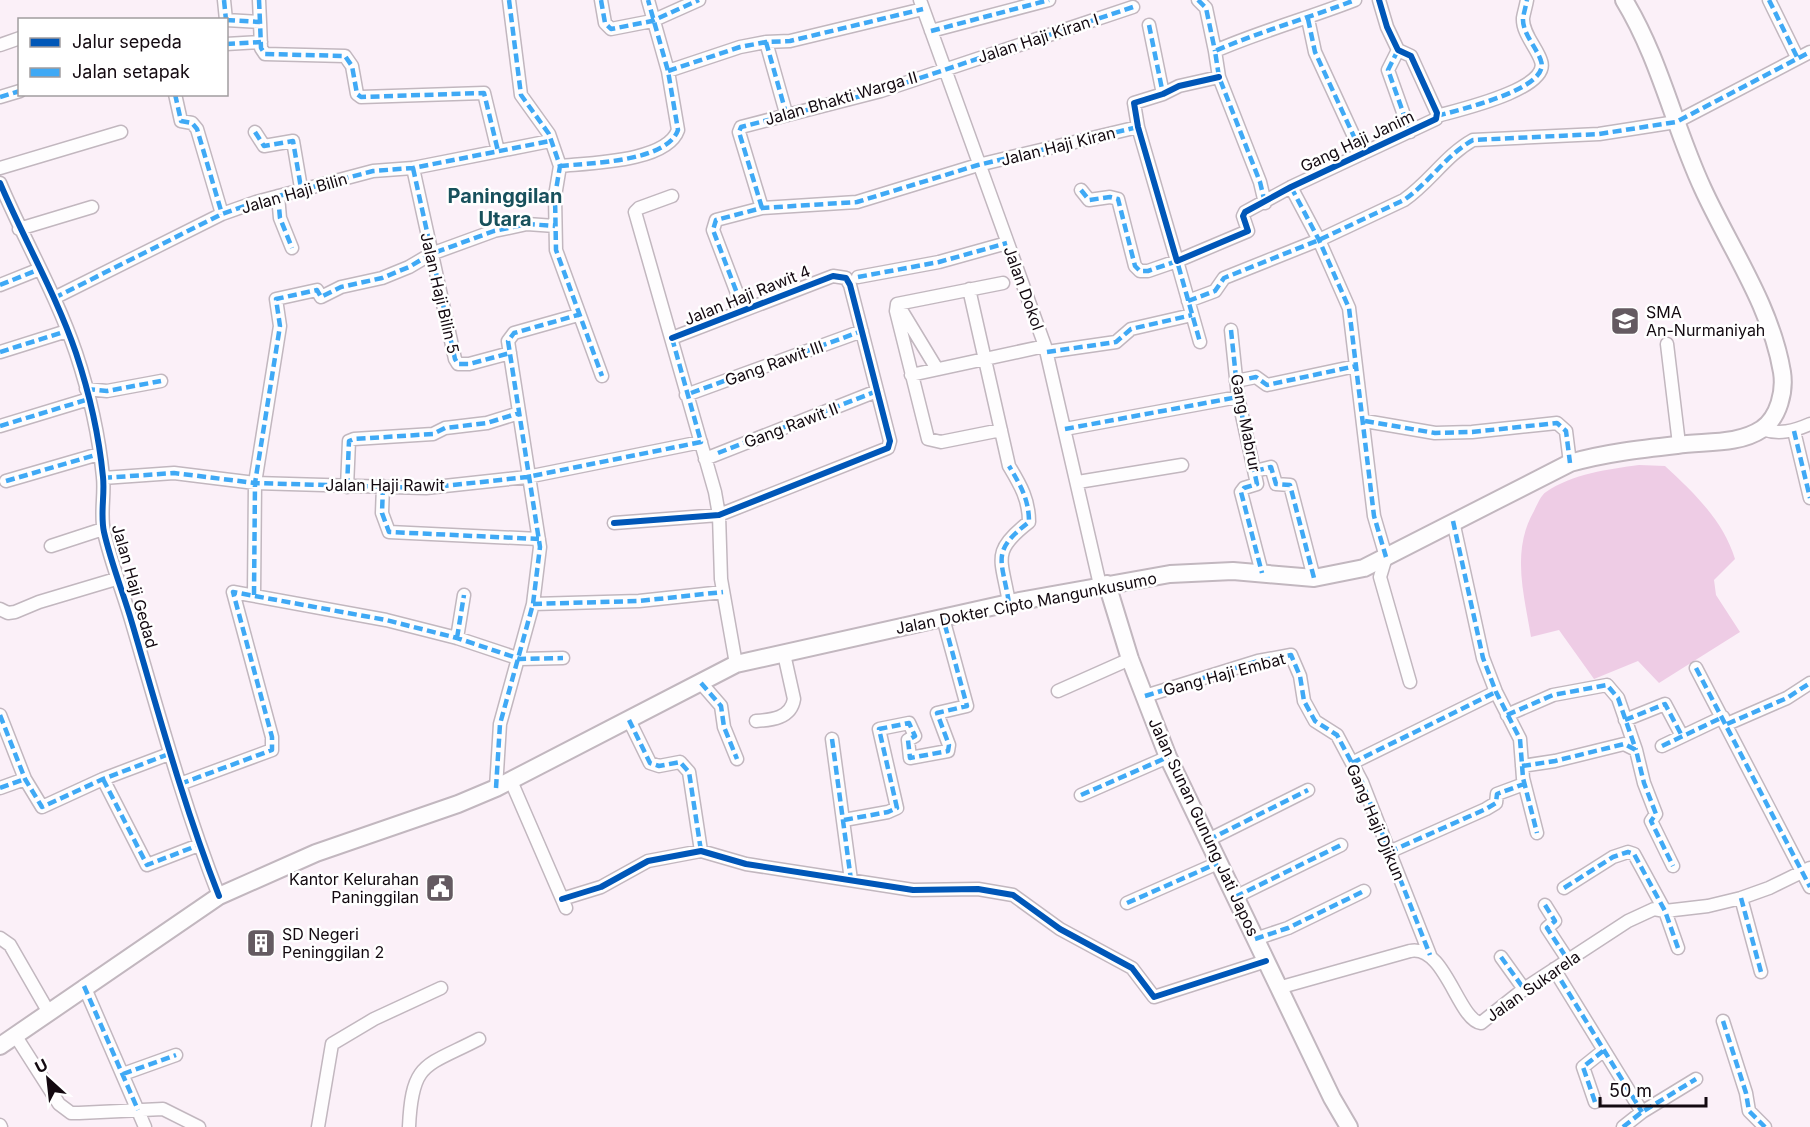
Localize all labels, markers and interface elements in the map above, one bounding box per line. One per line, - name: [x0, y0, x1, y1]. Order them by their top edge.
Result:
- street label: Jalan Haji Kiran I: [975, 9, 1101, 67]
- legend: [18, 18, 228, 96]
- text: Jalur sepeda: [72, 31, 182, 52]
- text: Jalan setapak: [72, 61, 190, 82]
- street label: Jalan Bhakti Warga II: [762, 67, 920, 129]
- street label: Gang Haji Janim: [1297, 106, 1417, 176]
- street label: Jalan Haji Kiran: [999, 122, 1117, 170]
- street label: Jalan Haji Bilin: [239, 168, 349, 218]
- district label: Paninggilan Utara: [448, 184, 562, 231]
- street label: Jalan Haji Bilin 5: [416, 230, 464, 356]
- street label: Jalan Dokol: [1000, 243, 1048, 333]
- street label: Jalan Haji Rawit 4: [681, 261, 813, 329]
- place label: SMA An-Nurmaniyah: [1646, 302, 1765, 340]
- school or university icon: SMA An-Nurmaniyah: [1609, 305, 1641, 337]
- street label: Gang Rawit III: [722, 336, 826, 390]
- street label: Gang Mabrur: [1227, 372, 1265, 474]
- street label: Gang Rawit II: [741, 398, 841, 452]
- street label: Jalan Haji Rawit: [325, 475, 445, 495]
- street label: Jalan Haji Gedad: [108, 522, 162, 650]
- street label: Jalan Dokter Cipto Mangunkusumo: [894, 568, 1158, 638]
- street label: Gang Haji Embat: [1161, 648, 1287, 700]
- street label: Jalan Sunan Gunung Jati Japos: [1144, 715, 1264, 939]
- street label: Gang Haji Djikun: [1342, 761, 1410, 883]
- place label: Kantor Kelurahan Paninggilan: [289, 869, 419, 907]
- public building icon: Kantor Kelurahan Paninggilan: [424, 872, 456, 904]
- place label: SD Negeri Peninggilan 2: [282, 924, 384, 962]
- building icon: SD Negeri Peninggilan 2: [245, 927, 277, 959]
- street label: Jalan Sukarela: [1482, 946, 1584, 1026]
- north arrow: [18, 1049, 78, 1109]
- text: U: [31, 1054, 51, 1077]
- scale bar: [1600, 1070, 1706, 1108]
- text: 50 m: [1609, 1080, 1652, 1101]

